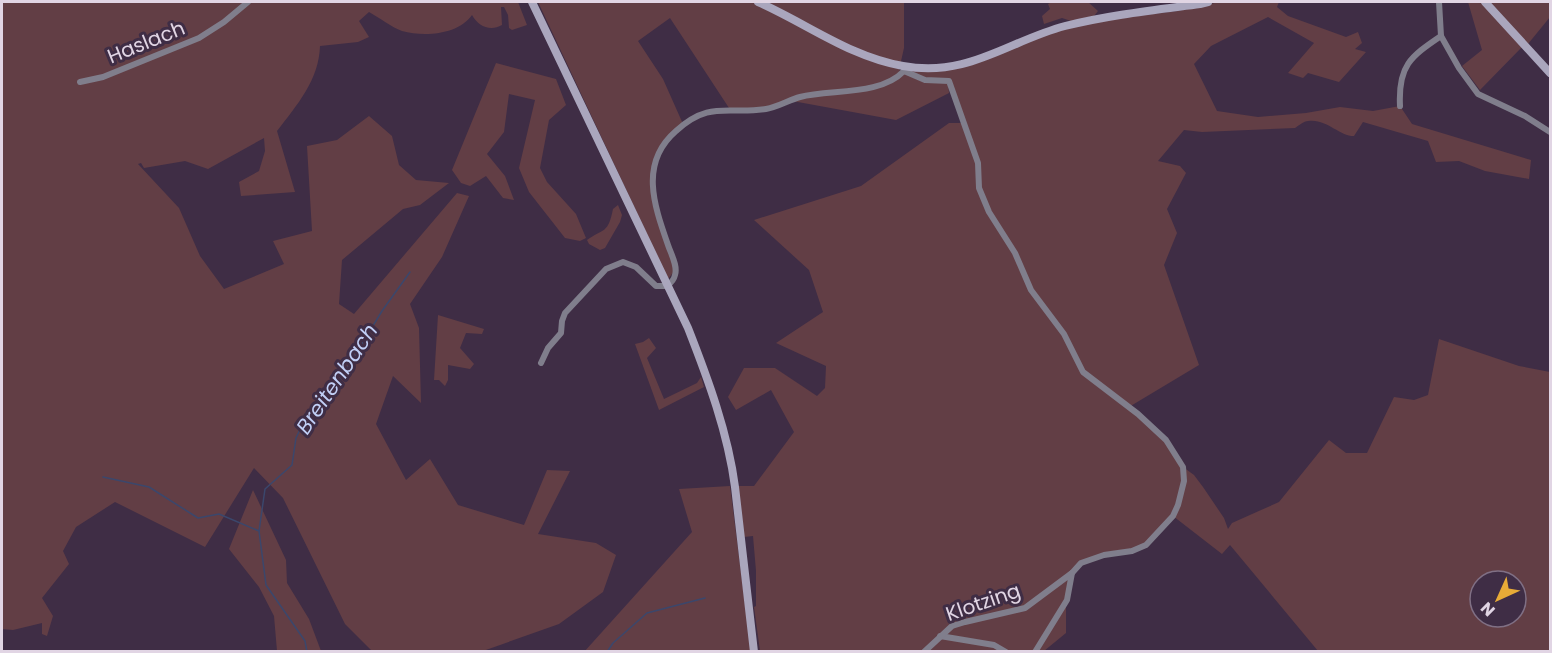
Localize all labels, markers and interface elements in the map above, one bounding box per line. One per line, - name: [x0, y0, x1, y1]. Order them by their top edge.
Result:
- street label: Haslach: [103, 14, 189, 70]
- water label: Breitenbach: [289, 318, 384, 440]
- north arrow: [1468, 569, 1528, 629]
- street label: Klotzing: [942, 576, 1024, 628]
- text: N: [1475, 597, 1500, 622]

